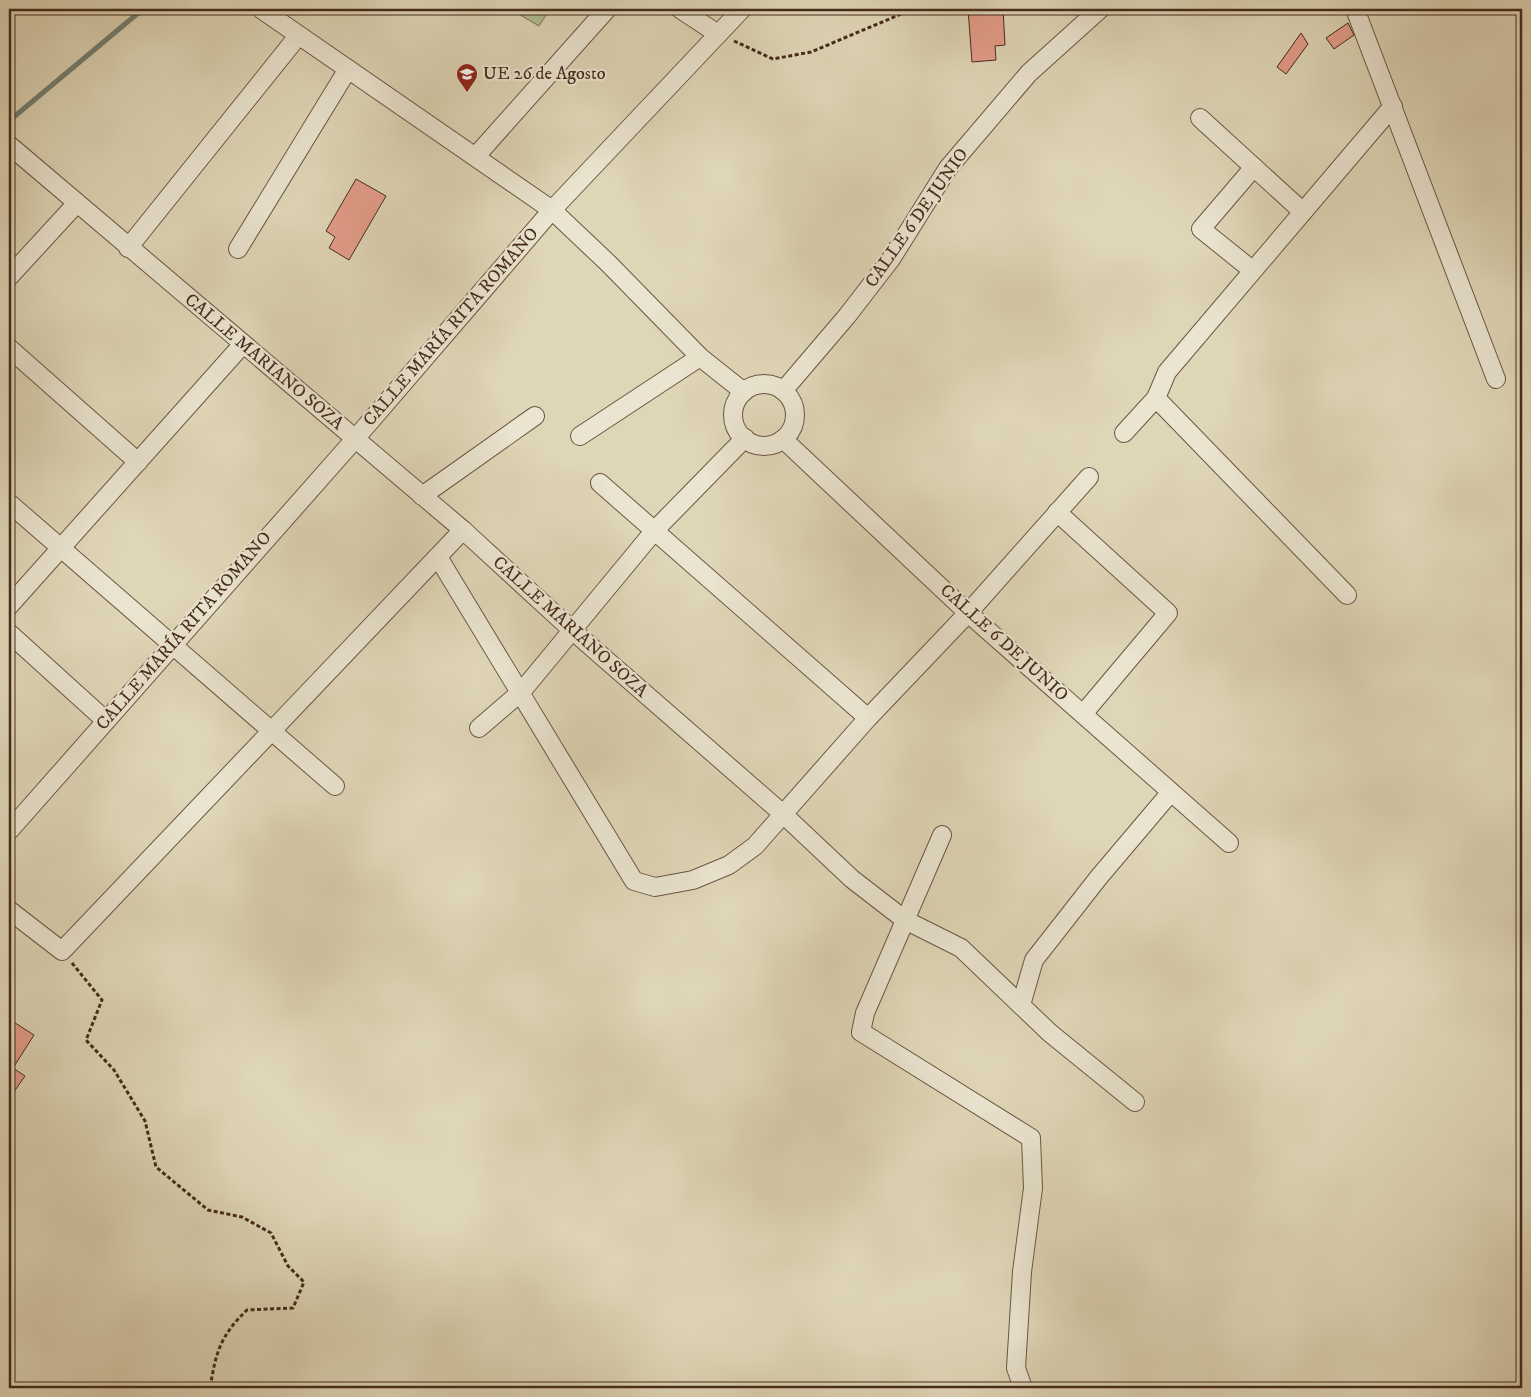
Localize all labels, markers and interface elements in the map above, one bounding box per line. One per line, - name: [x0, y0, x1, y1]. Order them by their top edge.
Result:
- school or university icon: UE 26 de Agosto: [455, 62, 479, 93]
- place label: UE 26 de Agosto: [483, 63, 606, 85]
- street label: CALLE 6 DE JUNIO: [861, 144, 973, 292]
- street label: CALLE MARÍA RITA ROMANO: [358, 222, 543, 431]
- street label: CALLE MARIANO SOZA: [180, 289, 349, 435]
- street label: CALLE MARÍA RITA ROMANO: [91, 526, 276, 735]
- street label: CALLE MARIANO SOZA: [488, 552, 653, 703]
- street label: CALLE 6 DE JUNIO: [935, 580, 1073, 706]

